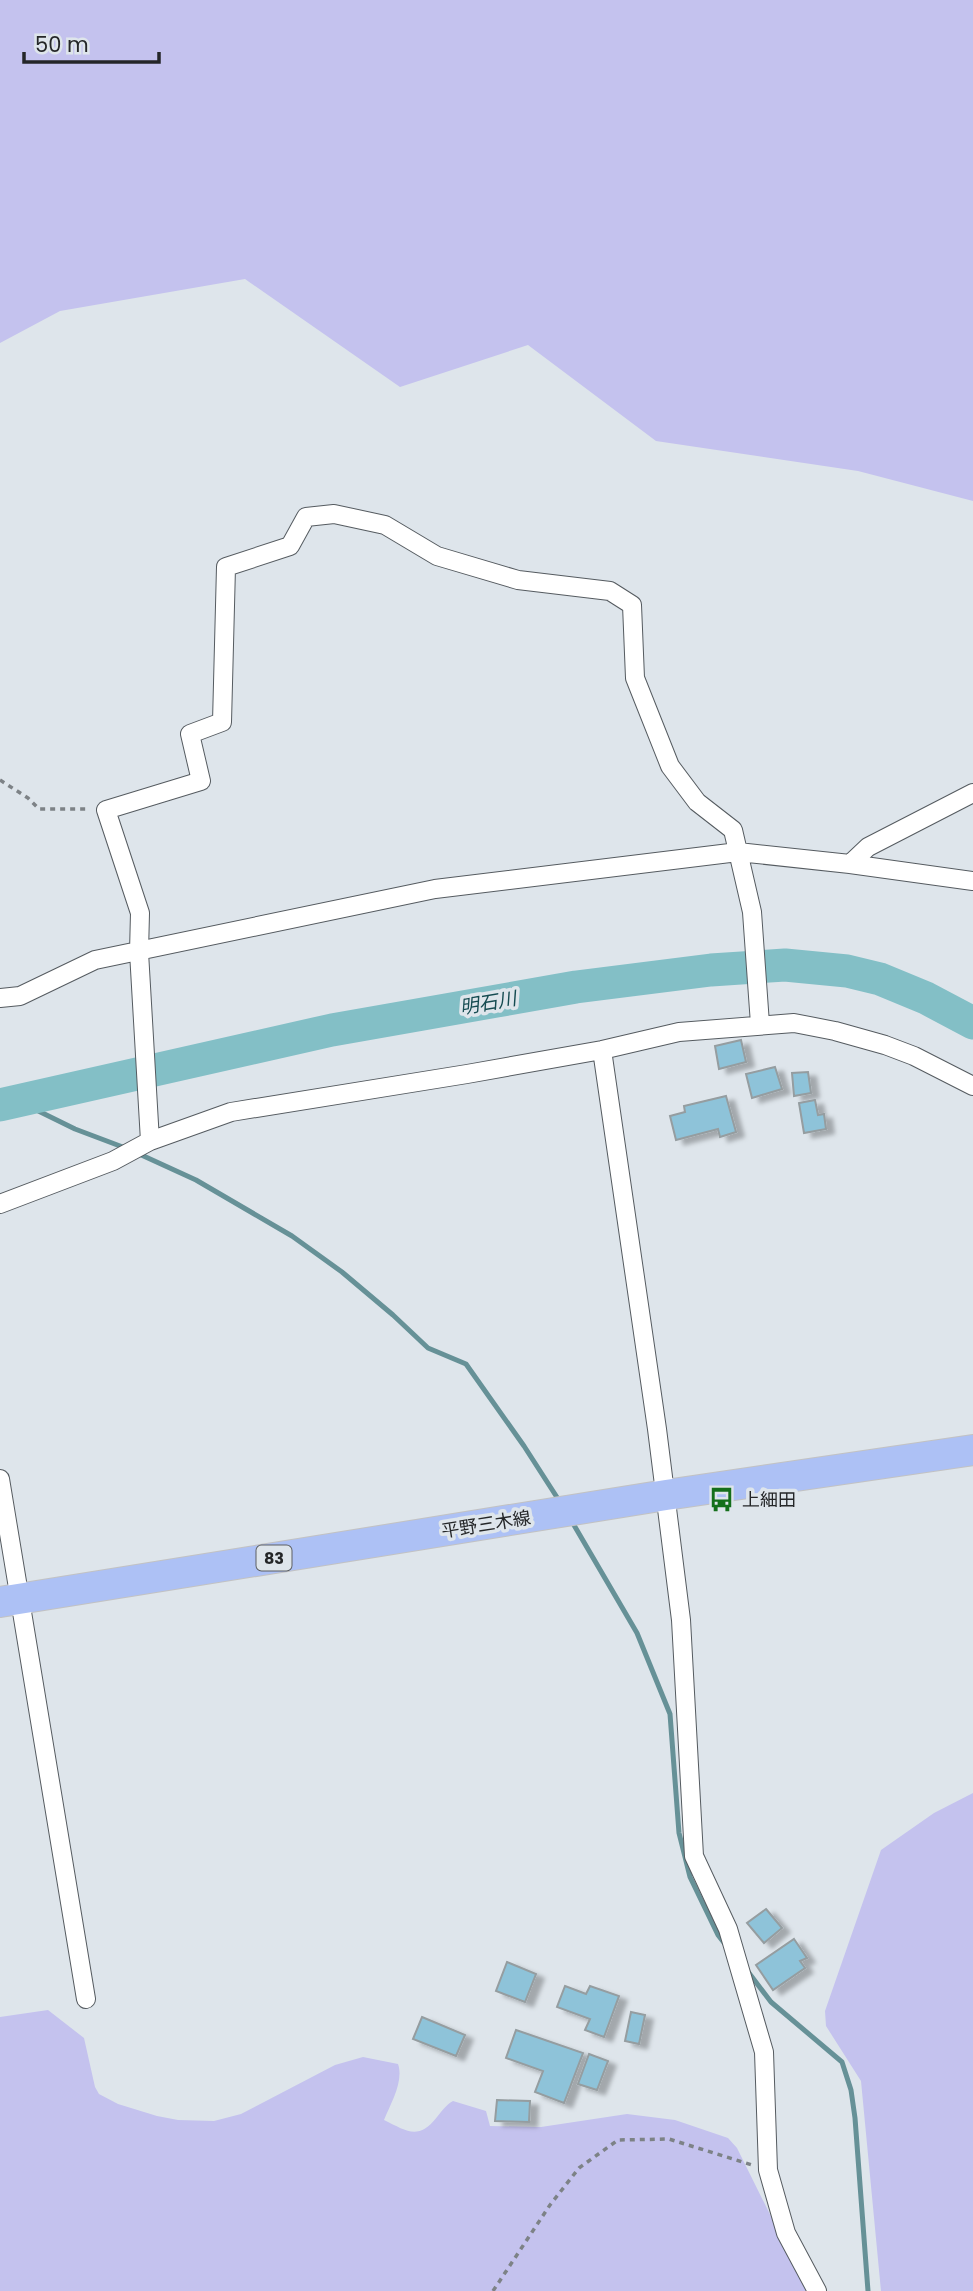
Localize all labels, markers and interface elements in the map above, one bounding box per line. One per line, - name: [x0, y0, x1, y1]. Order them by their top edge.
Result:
- scale bar: [24, 21, 159, 65]
- text: 50 m: [35, 30, 89, 59]
- water label: 明石川: [458, 984, 520, 1021]
- bus stop icon: 上細田: [708, 1485, 736, 1513]
- place label: 上細田: [742, 1487, 796, 1512]
- street label: 平野三木線: [440, 1505, 532, 1543]
- road number: 83: [256, 1546, 292, 1570]

